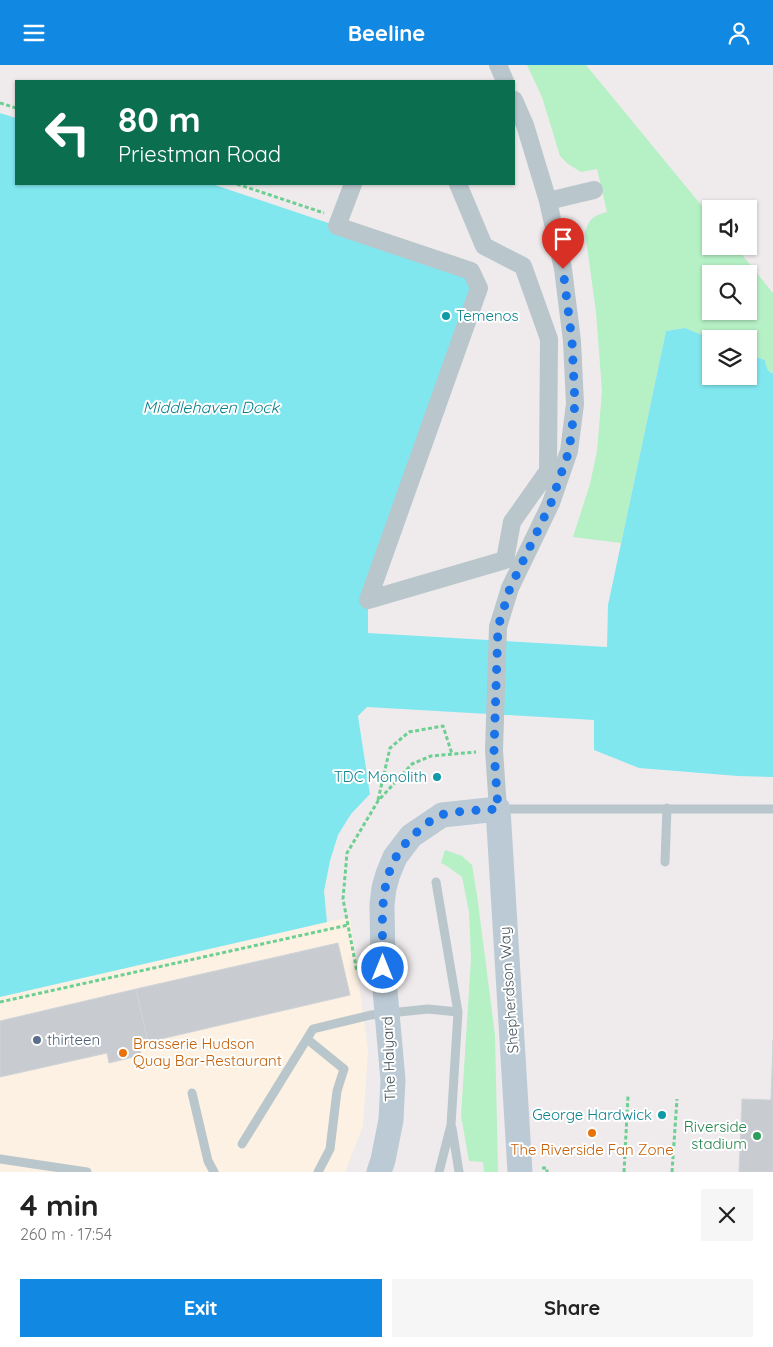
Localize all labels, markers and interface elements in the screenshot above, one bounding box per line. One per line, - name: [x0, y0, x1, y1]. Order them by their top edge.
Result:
- icon: menu: [20, 19, 48, 47]
- text: Beeline: [348, 19, 425, 47]
- icon: person: [725, 19, 753, 47]
- text: 80 m: [118, 97, 201, 141]
- icon: left: [35, 100, 100, 165]
- text: Priestman Road: [118, 140, 281, 168]
- map controls: [702, 200, 757, 385]
- button: sound: [702, 200, 757, 255]
- pin: [542, 218, 584, 269]
- icon: arrive: [549, 225, 577, 253]
- button: search: [702, 265, 757, 320]
- place label: Temenos: [456, 306, 519, 325]
- marker: Temenos: [440, 310, 452, 322]
- button: layers: [702, 330, 757, 385]
- water label: Middlehaven Dock: [143, 397, 281, 417]
- place label: TDC Monolith: [334, 767, 427, 786]
- marker: TDC Monolith: [431, 771, 443, 783]
- street label: Shepherdson Way: [495, 926, 522, 1054]
- position arrow: [356, 941, 408, 993]
- street label: The Halyard: [378, 1016, 399, 1102]
- place label: thirteen: [47, 1030, 100, 1049]
- marker: thirteen: [31, 1034, 43, 1046]
- place label: Brasserie Hudson Quay Bar-Restaurant: [133, 1034, 282, 1070]
- marker: Brasserie Hudson Quay Bar-Restaurant: [117, 1047, 129, 1059]
- place label: George Hardwick: [532, 1105, 652, 1124]
- marker: George Hardwick: [656, 1109, 668, 1121]
- place label: Riverside stadium: [684, 1117, 747, 1153]
- marker: The Riverside Fan Zone: [586, 1127, 598, 1139]
- marker: Riverside stadium: [751, 1130, 763, 1142]
- place label: The Riverside Fan Zone: [510, 1140, 674, 1159]
- text: 4 min: [20, 1186, 99, 1224]
- button: close: [701, 1189, 753, 1241]
- text: 260 m · 17:54: [20, 1224, 112, 1244]
- button: Exit: [20, 1279, 382, 1337]
- button: Share: [392, 1279, 753, 1337]

